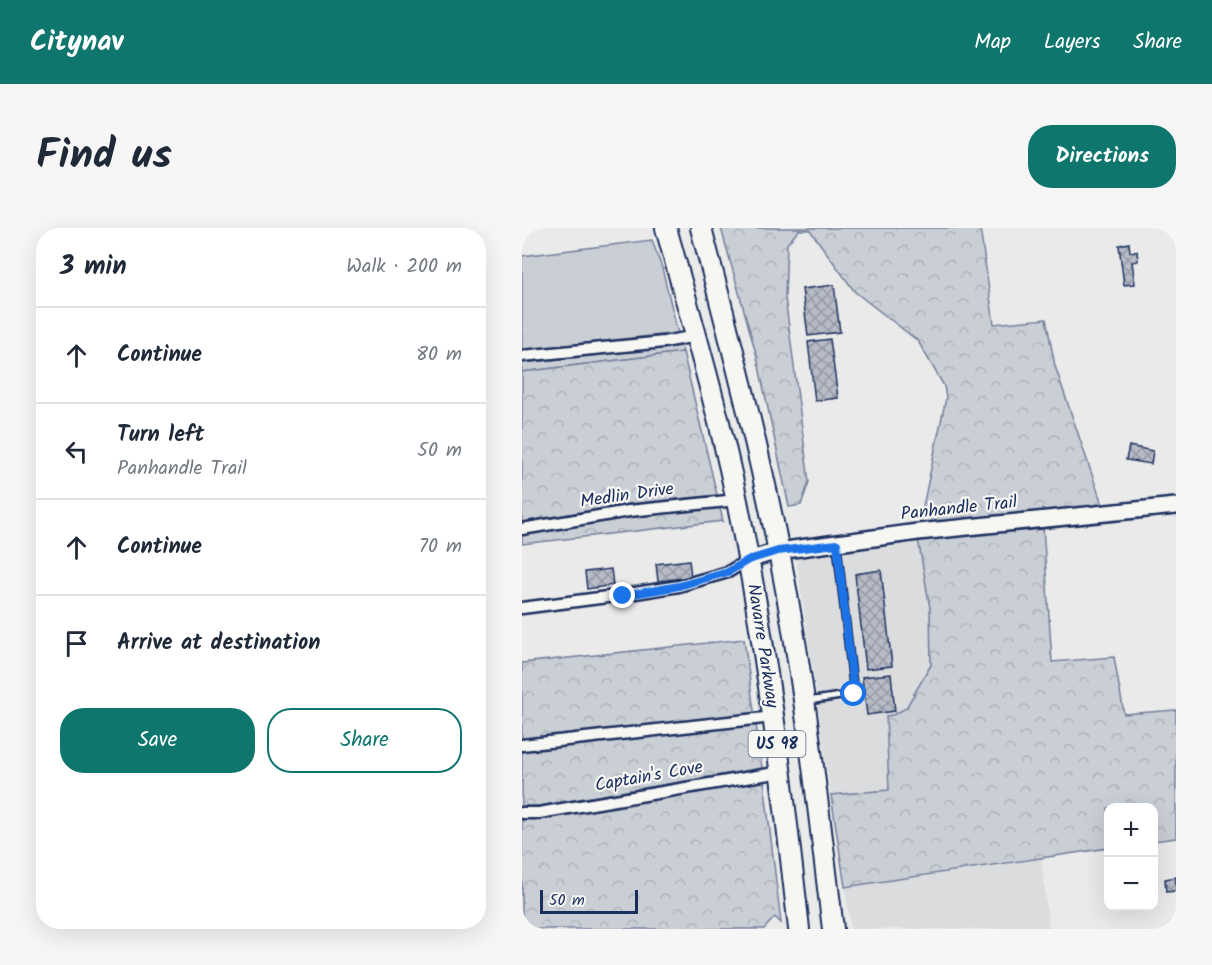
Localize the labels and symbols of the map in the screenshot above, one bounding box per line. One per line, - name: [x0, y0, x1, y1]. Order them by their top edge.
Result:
- street label: Medlin Drive: [578, 475, 676, 517]
- street label: Panhandle Trail: [899, 488, 1019, 530]
- route end: [609, 582, 635, 608]
- street label: Navarre Parkway: [738, 582, 786, 711]
- route start: [840, 680, 866, 706]
- road number: US 98: [748, 731, 806, 757]
- street label: Captain's Cove: [593, 753, 705, 801]
- scale bar: [540, 887, 638, 914]

